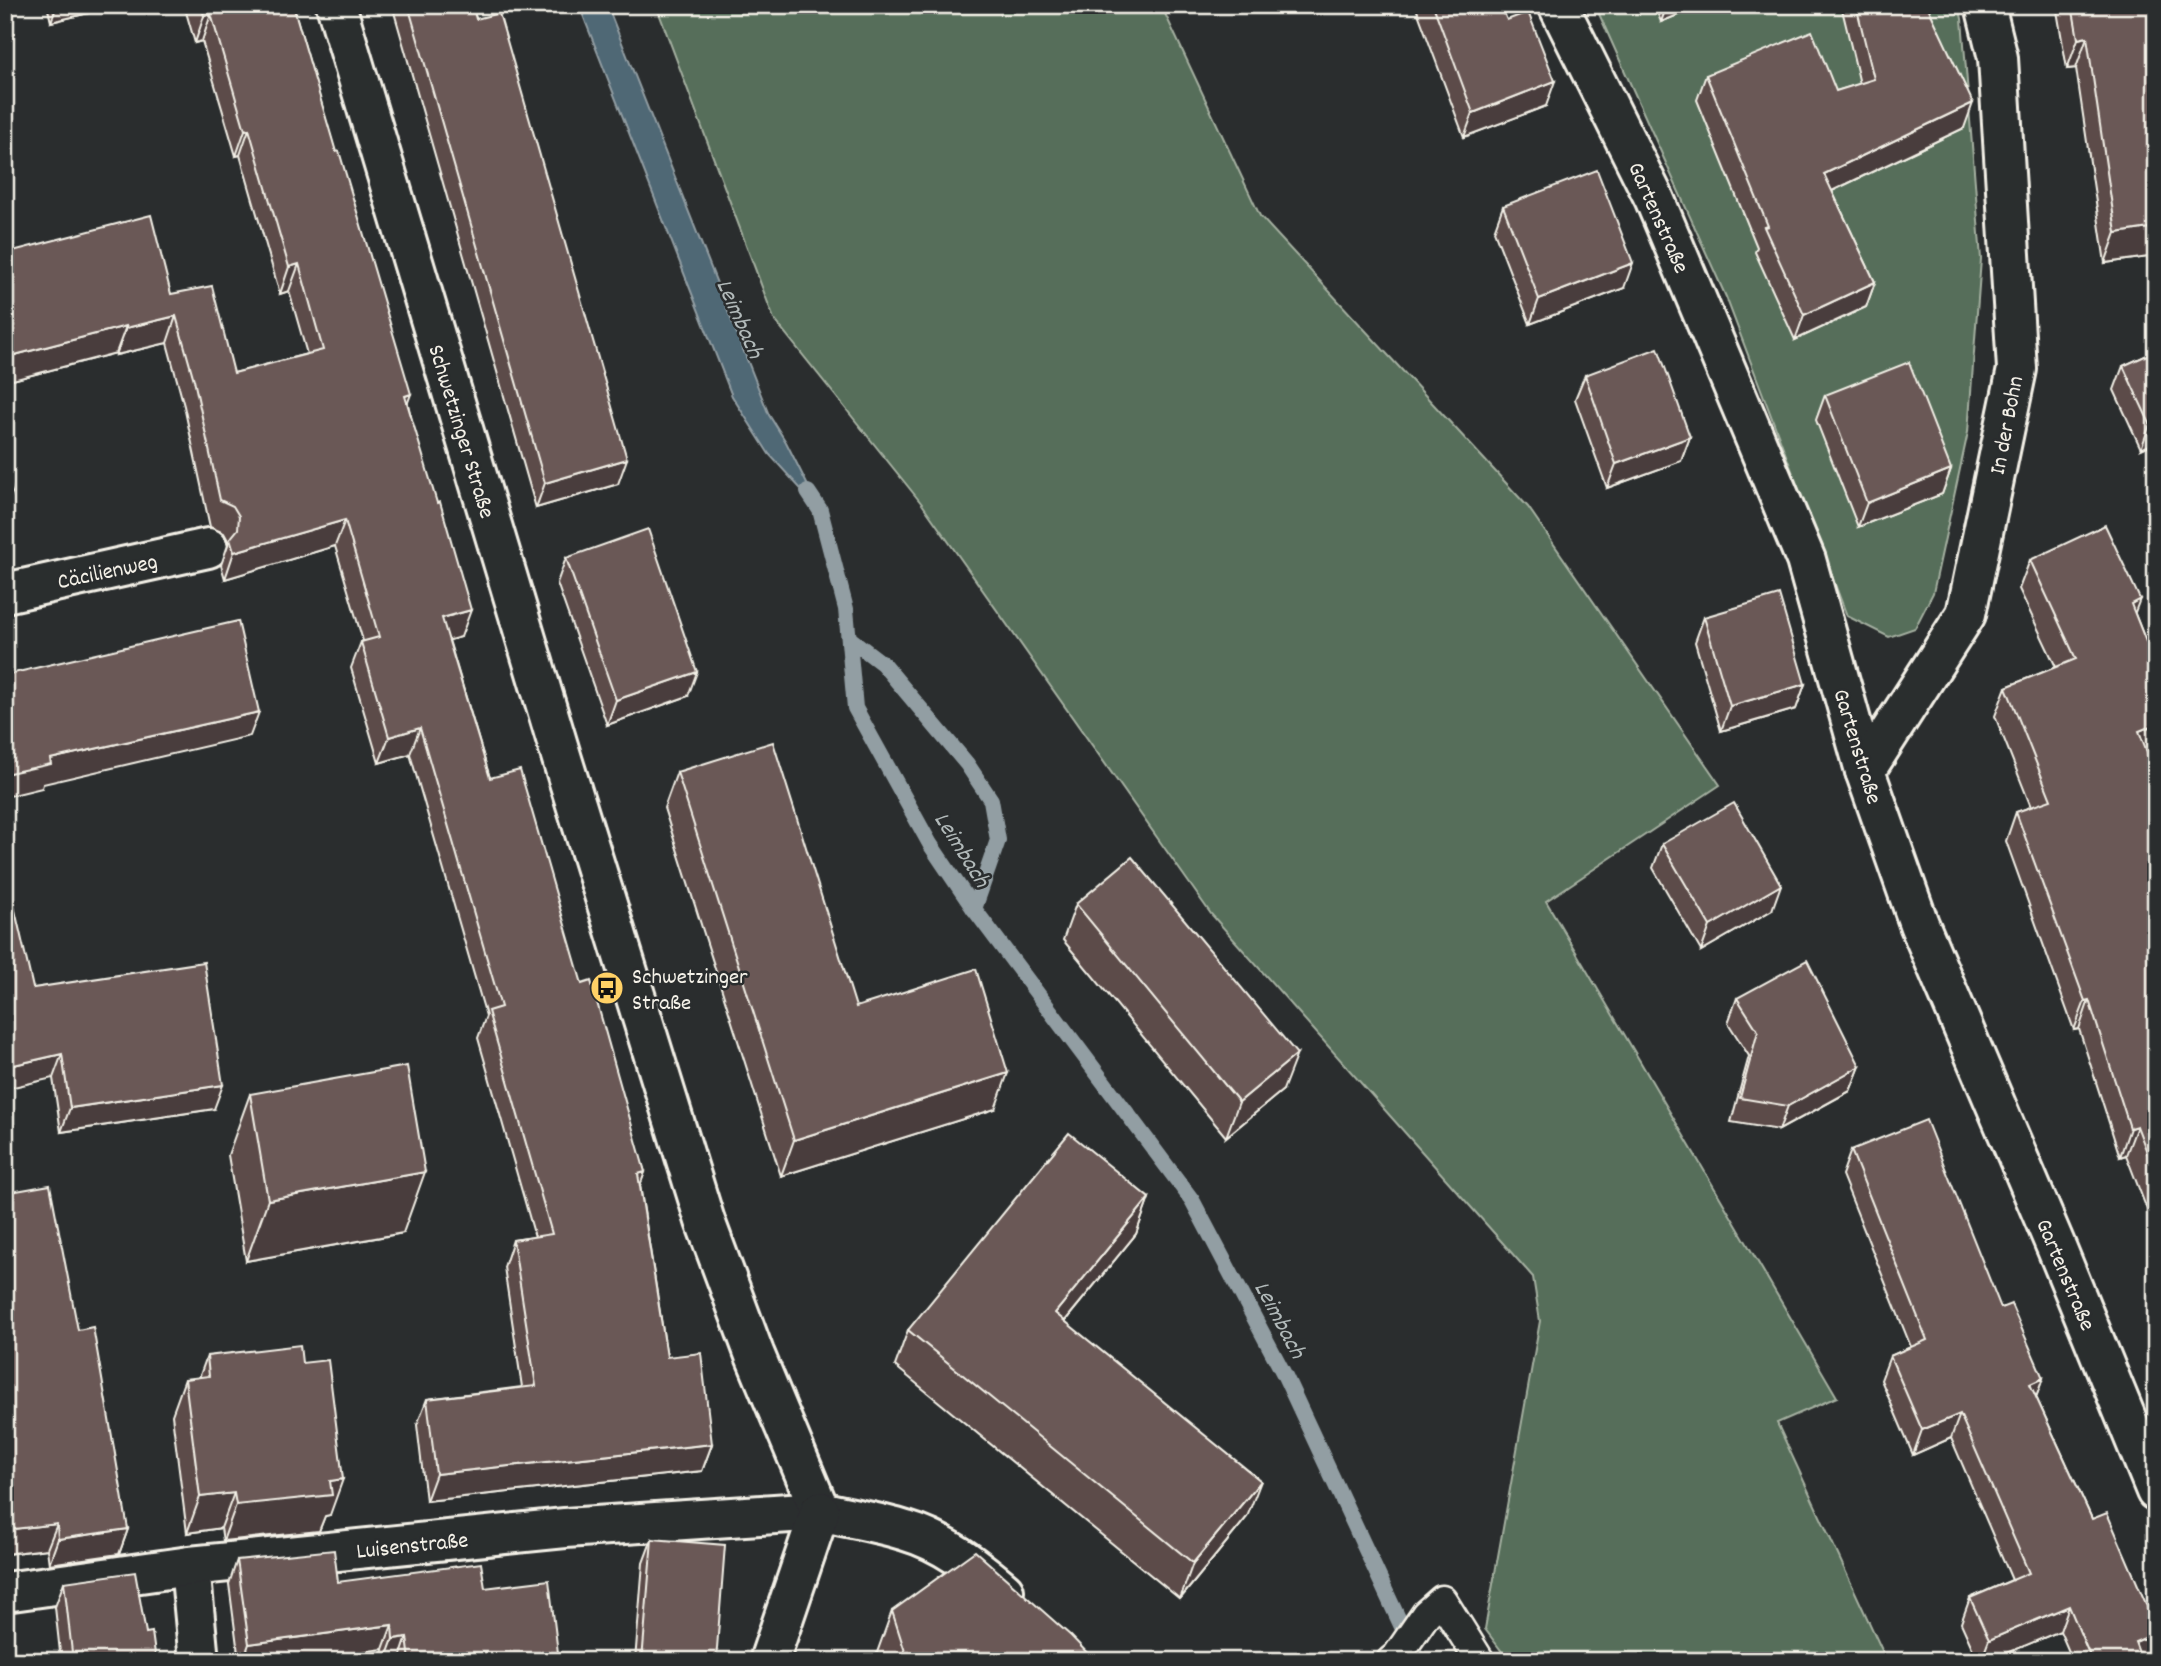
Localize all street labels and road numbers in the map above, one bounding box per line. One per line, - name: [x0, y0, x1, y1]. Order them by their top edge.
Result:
- street label: Gartenstraße: [1618, 157, 1696, 279]
- street label: Schwetzinger Straße: [418, 341, 502, 523]
- street label: In der Bohn: [1983, 373, 2034, 478]
- street label: Cäcilienweg: [55, 547, 161, 600]
- street label: Gartenstraße: [1823, 685, 1889, 809]
- street label: Gartenstraße: [2025, 1214, 2102, 1336]
- street label: Luisenstraße: [355, 1525, 470, 1570]

